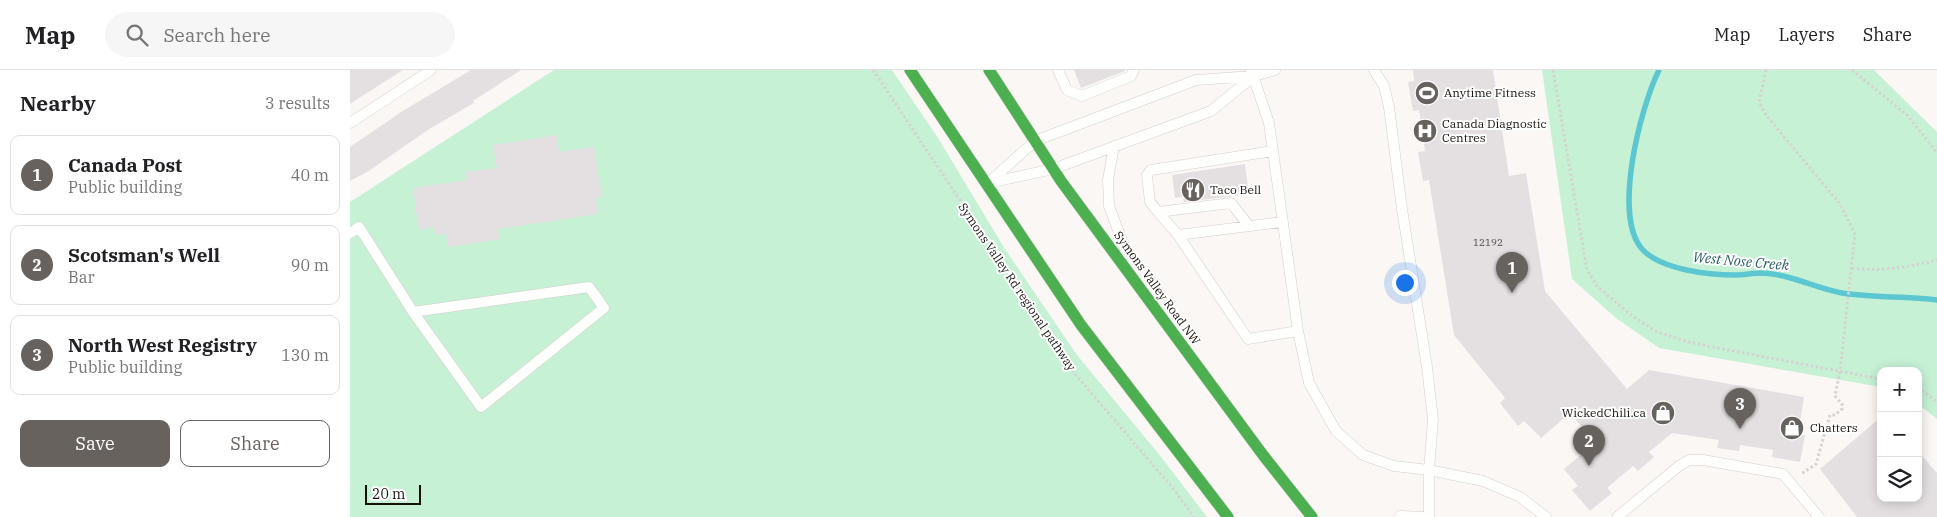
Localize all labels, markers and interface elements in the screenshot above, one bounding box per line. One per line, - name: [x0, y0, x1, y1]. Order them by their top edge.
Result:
- search box: [105, 12, 455, 57]
- text: Map: [25, 19, 75, 51]
- icon: search: [123, 21, 151, 49]
- text: Search here: [163, 23, 270, 47]
- text: Map: [1714, 23, 1751, 46]
- text: Layers: [1779, 23, 1835, 46]
- text: Share: [1863, 23, 1912, 46]
- sports icon: Anytime Fitness: [1414, 80, 1440, 106]
- place label: Anytime Fitness: [1444, 85, 1536, 100]
- text: Nearby: [20, 89, 96, 117]
- text: 3 results: [265, 93, 330, 113]
- place label: Canada Diagnostic Centres: [1442, 116, 1547, 145]
- hospital icon: Canada Diagnostic Centres: [1412, 118, 1438, 144]
- text: Canada Post: [68, 153, 182, 177]
- text: 1: [32, 165, 42, 185]
- text: 40 m: [291, 165, 329, 185]
- text: Public building: [68, 177, 182, 197]
- restaurant icon: Taco Bell: [1180, 177, 1206, 203]
- place label: Taco Bell: [1210, 182, 1262, 197]
- street label: Symons Valley Rd regional pathway: [955, 200, 1080, 374]
- street label: Symons Valley Road NW: [1111, 228, 1204, 348]
- house number: 12192: [1473, 236, 1503, 249]
- text: Scotsman's Well: [68, 243, 220, 267]
- water label: West Nose Creek: [1692, 248, 1790, 274]
- pin: 1: [1496, 252, 1528, 293]
- text: 2: [32, 255, 42, 275]
- text: 90 m: [291, 255, 329, 275]
- text: Bar: [68, 267, 95, 287]
- your location: [1392, 270, 1418, 296]
- text: North West Registry: [68, 333, 257, 357]
- text: 3: [32, 345, 42, 365]
- text: 130 m: [281, 345, 329, 365]
- text: Public building: [68, 357, 182, 377]
- map controls: [1877, 367, 1922, 502]
- button: +: [1877, 367, 1922, 412]
- pin: 3: [1724, 388, 1756, 429]
- shop icon: WickedChili.ca: [1650, 400, 1676, 426]
- place label: WickedChili.ca: [1562, 405, 1646, 420]
- button: −: [1877, 412, 1922, 457]
- shop icon: Chatters: [1779, 415, 1805, 441]
- button: Save: [20, 420, 170, 467]
- button: Share: [180, 420, 330, 467]
- place label: Chatters: [1810, 420, 1858, 435]
- pin: 2: [1573, 425, 1605, 466]
- button: layers: [1877, 457, 1922, 502]
- scale bar: [365, 482, 421, 505]
- text: 20 m: [372, 485, 405, 503]

